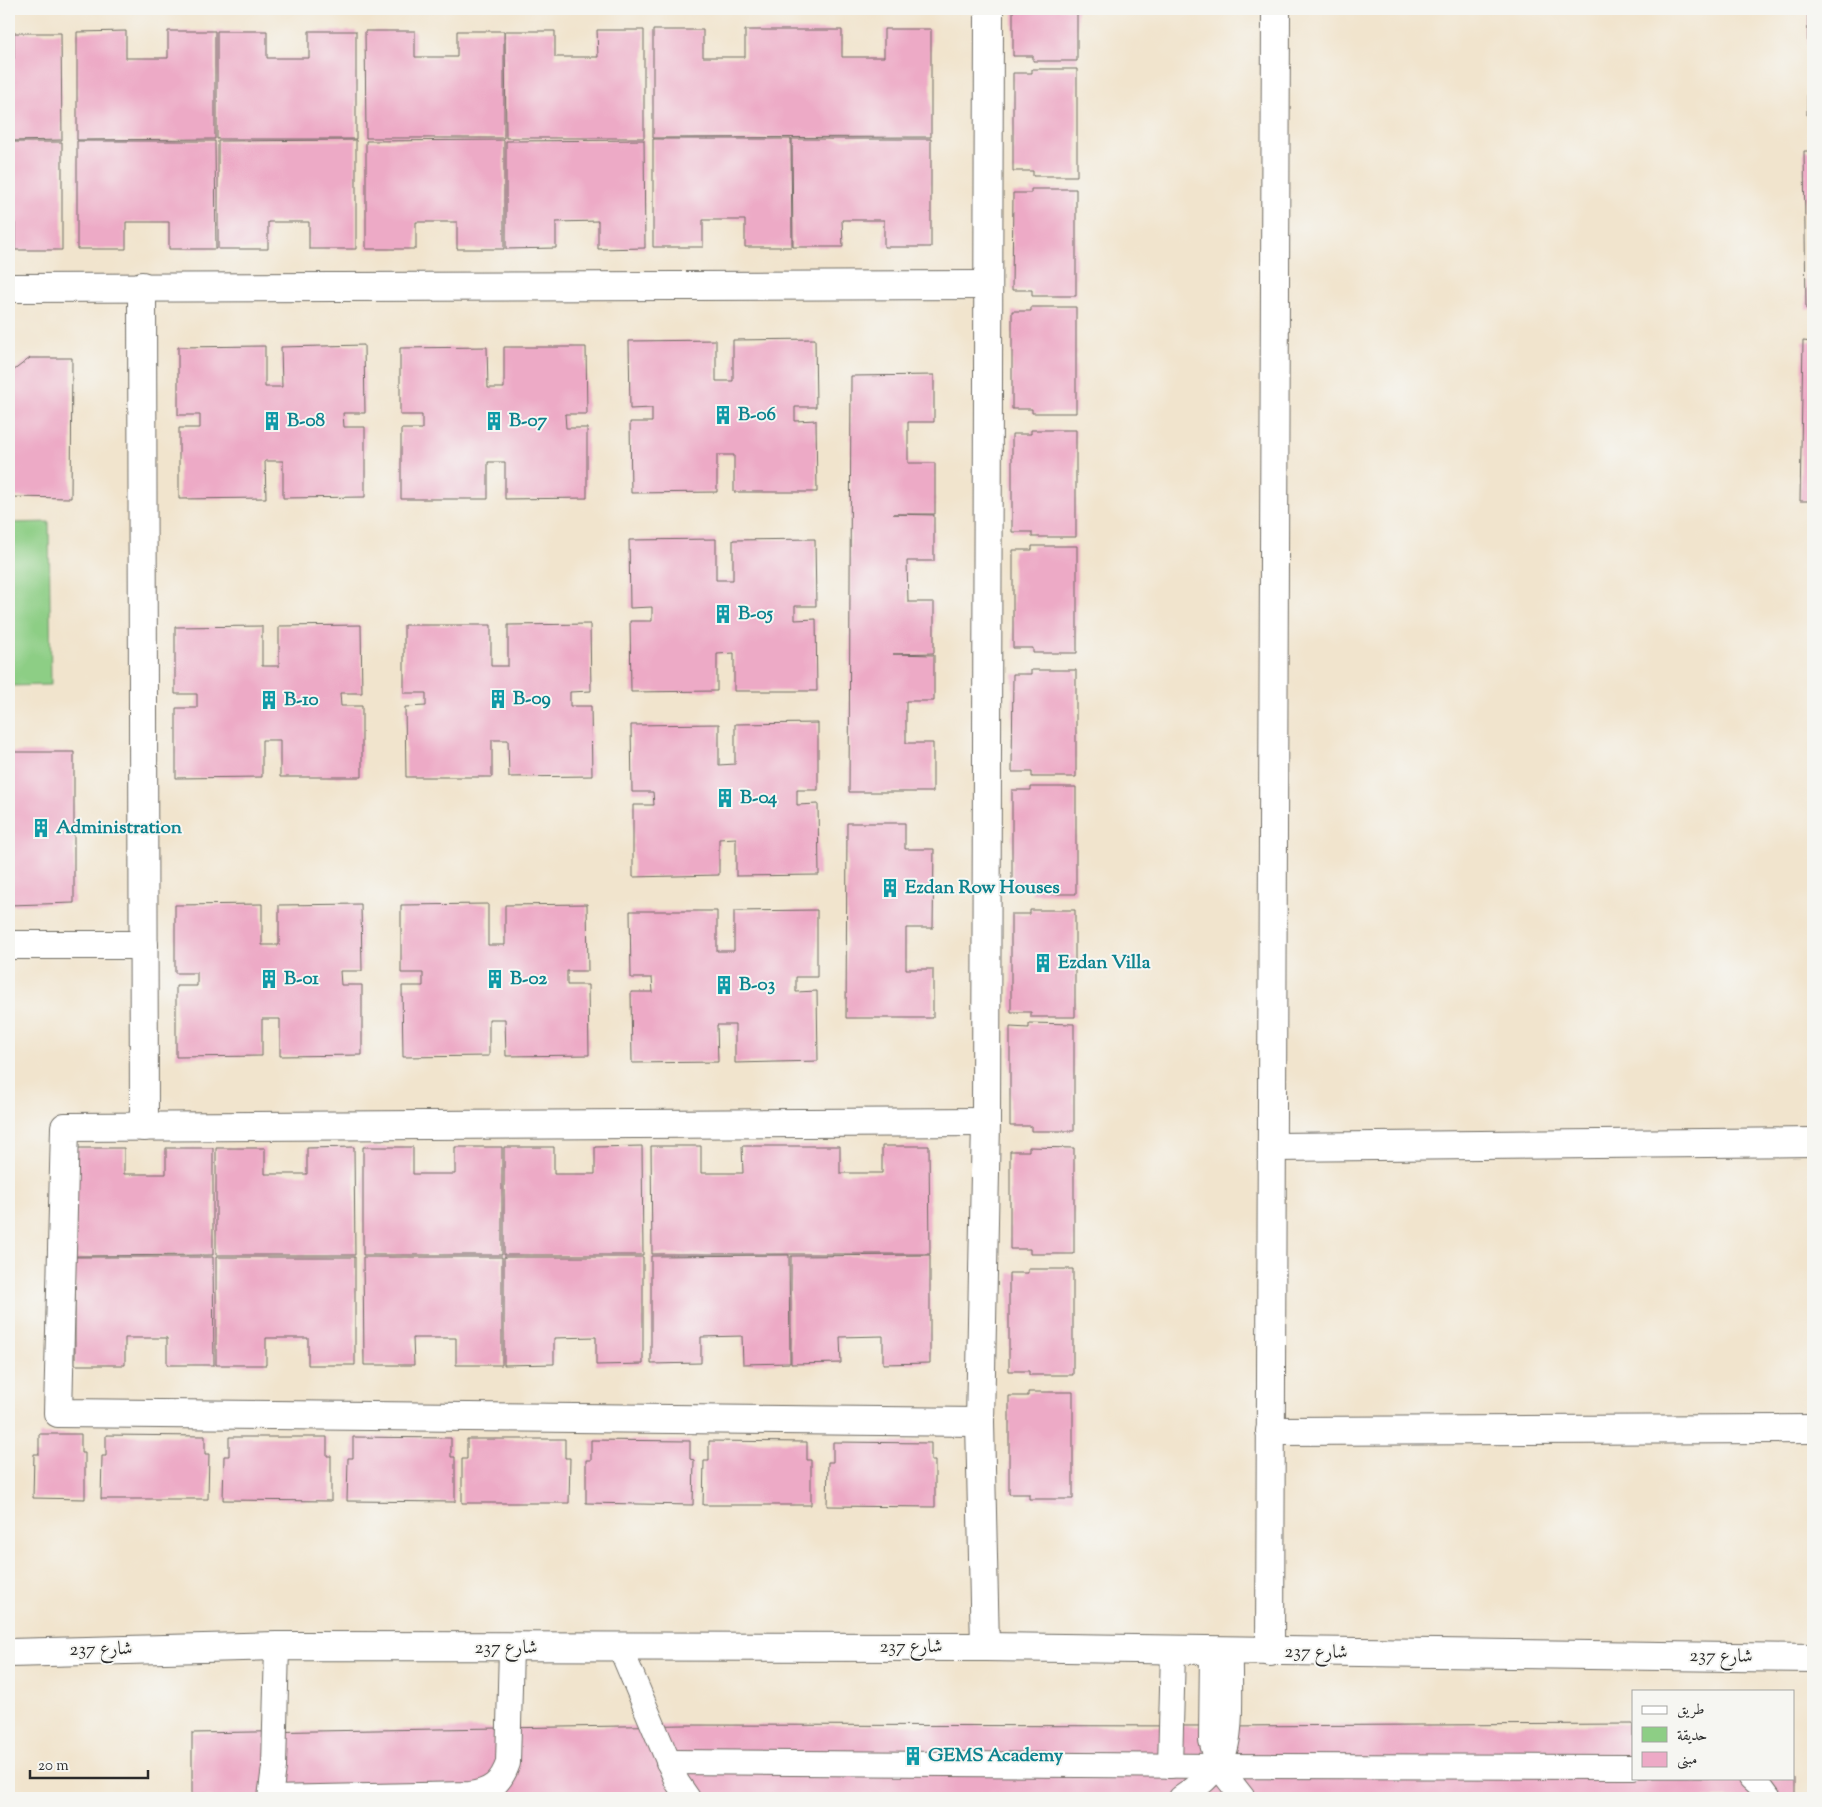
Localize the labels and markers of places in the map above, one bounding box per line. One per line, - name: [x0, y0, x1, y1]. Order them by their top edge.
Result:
- place label: B-06: [738, 402, 776, 429]
- building icon: B-06: [712, 404, 734, 426]
- place label: B-08: [287, 408, 325, 435]
- place label: B-07: [509, 408, 547, 435]
- building icon: B-08: [261, 410, 283, 432]
- building icon: B-07: [483, 410, 505, 432]
- place label: B-05: [738, 601, 773, 628]
- building icon: B-05: [712, 603, 734, 625]
- place label: B-09: [513, 686, 551, 713]
- place label: B-10: [284, 687, 319, 714]
- building icon: B-09: [487, 688, 509, 710]
- building icon: B-10: [258, 689, 280, 711]
- place label: B-04: [740, 785, 778, 812]
- building icon: B-04: [714, 787, 736, 809]
- place label: Administration: [56, 815, 183, 842]
- building icon: Administration: [30, 817, 52, 839]
- place label: Ezdan Row Houses: [905, 875, 1060, 902]
- building icon: Ezdan Row Houses: [879, 877, 901, 899]
- place label: Ezdan Villa: [1058, 950, 1151, 977]
- building icon: Ezdan Villa: [1032, 952, 1054, 974]
- place label: B-01: [284, 966, 319, 993]
- place label: B-02: [510, 966, 547, 993]
- building icon: B-01: [258, 968, 280, 990]
- building icon: B-02: [484, 968, 506, 990]
- place label: B-03: [739, 972, 775, 999]
- building icon: B-03: [713, 974, 735, 996]
- place label: GEMS Academy: [928, 1743, 1064, 1770]
- building icon: GEMS Academy: [902, 1745, 924, 1767]

